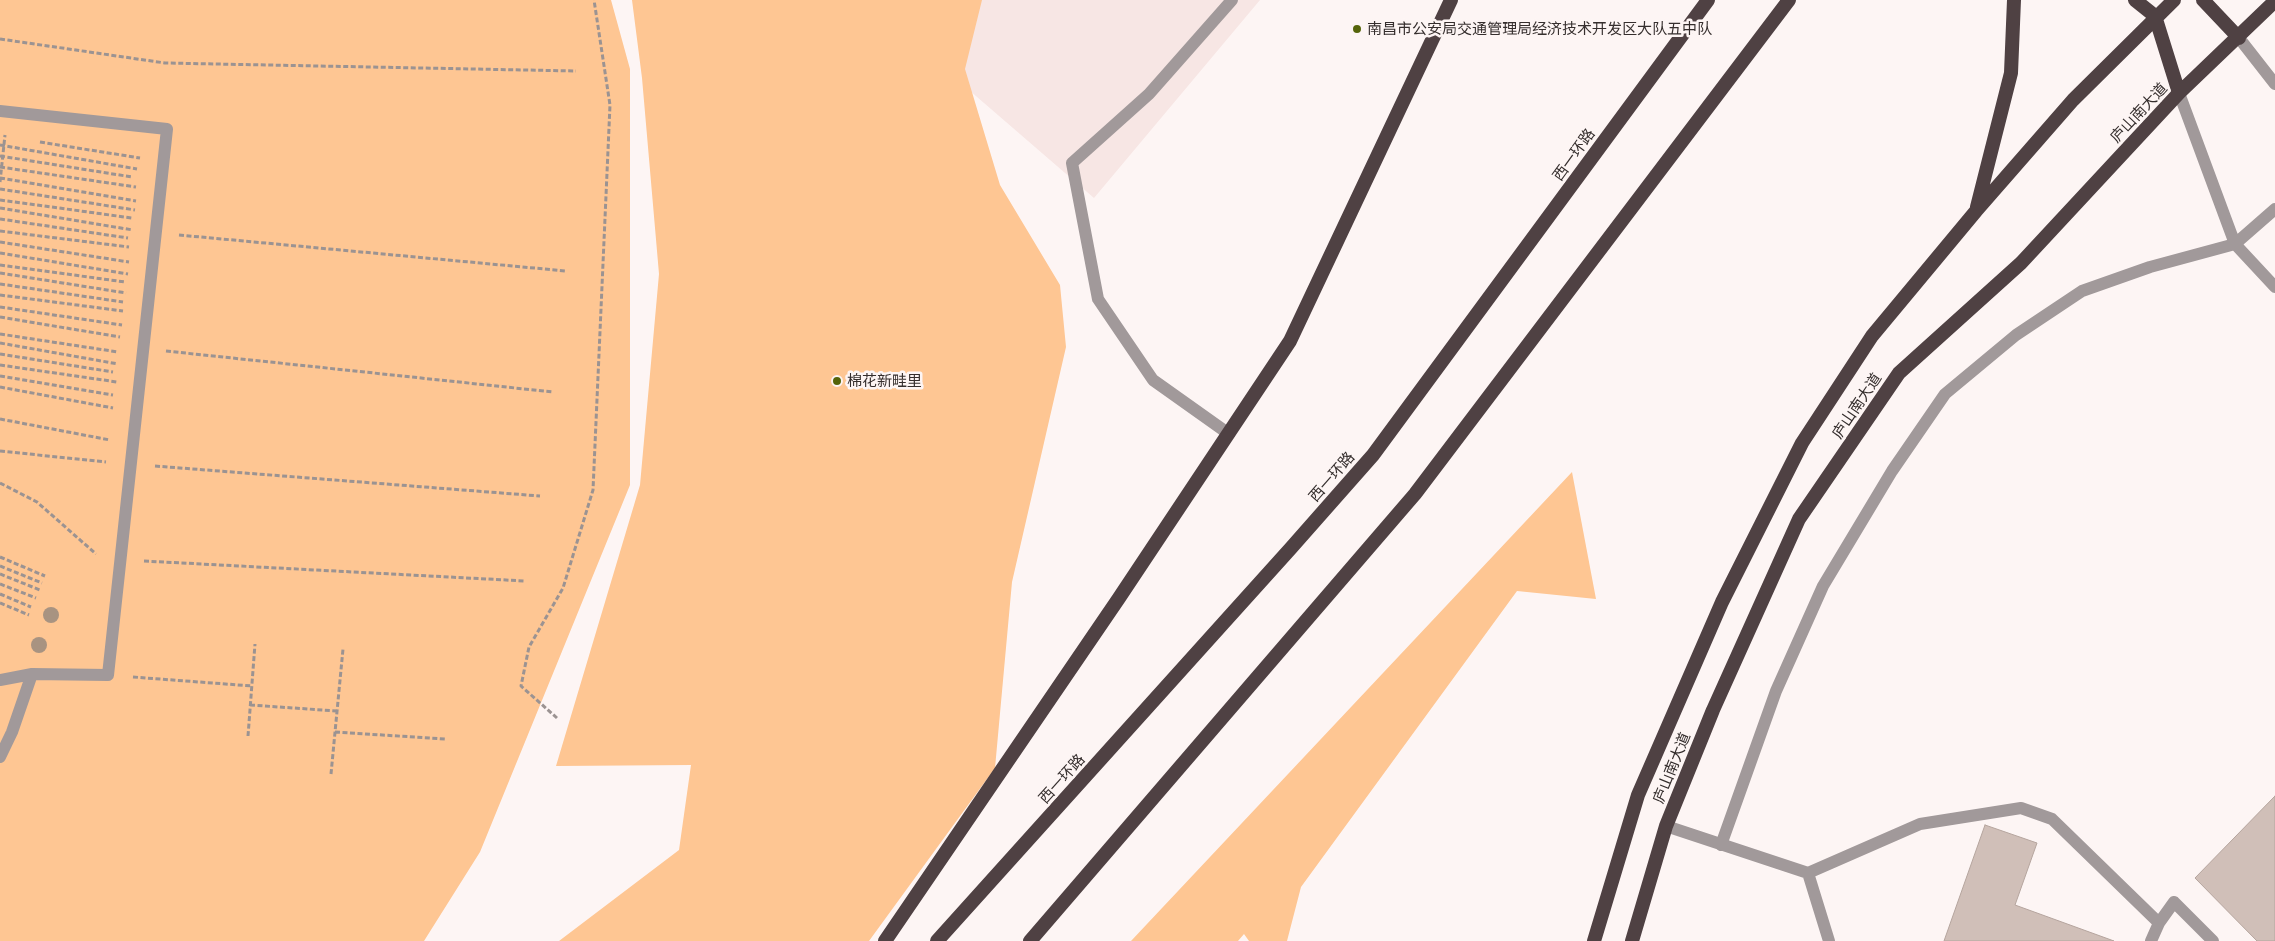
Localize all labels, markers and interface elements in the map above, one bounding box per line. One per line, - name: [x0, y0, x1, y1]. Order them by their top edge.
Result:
- place label: 南昌市公安局交通管理局经济技术开发区大队五中队: [1367, 20, 1712, 38]
- marker: 南昌市公安局交通管理局经济技术开发区大队五中队: [1351, 23, 1363, 35]
- street label: 庐山南大道: [2107, 79, 2171, 147]
- street label: 西一环路: [1549, 125, 1599, 185]
- street label: 庐山南大道: [1829, 370, 1885, 442]
- place label: 棉花新畦里: [847, 372, 922, 390]
- marker: 棉花新畦里: [831, 375, 843, 387]
- street label: 西一环路: [1306, 448, 1358, 506]
- street label: 庐山南大道: [1650, 730, 1694, 806]
- street label: 西一环路: [1035, 751, 1089, 807]

